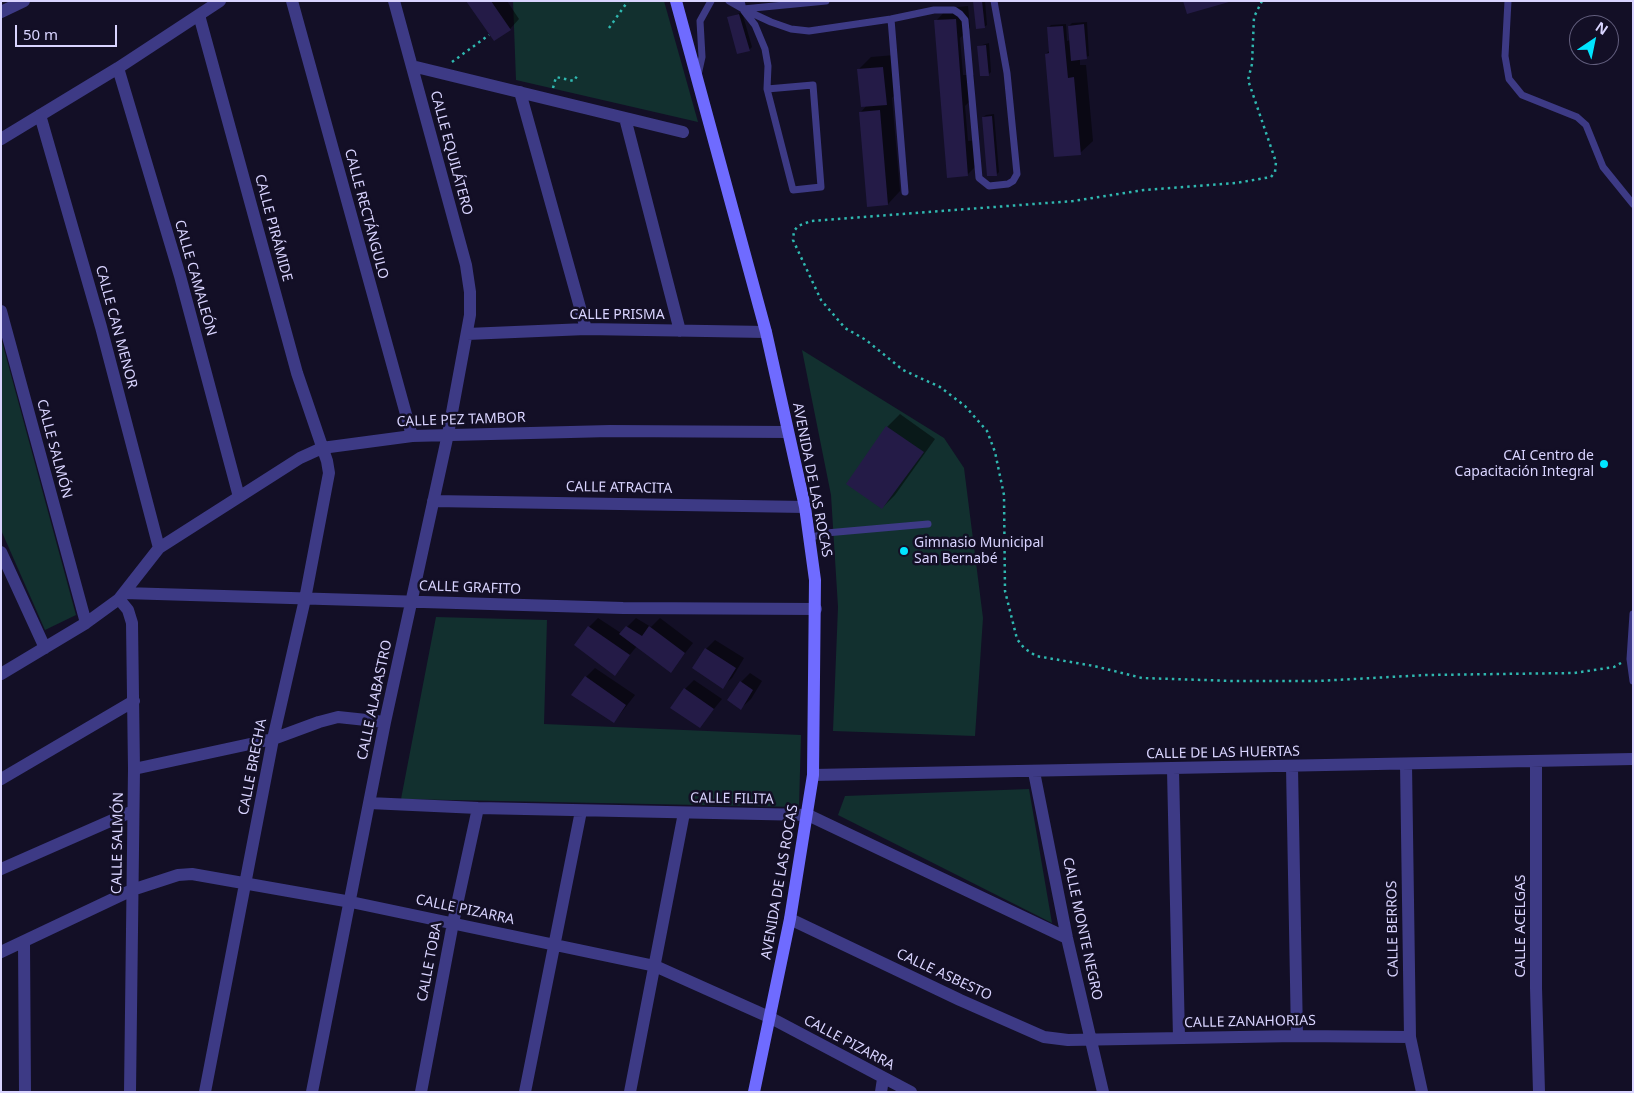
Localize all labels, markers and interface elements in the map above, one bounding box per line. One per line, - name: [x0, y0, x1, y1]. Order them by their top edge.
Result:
- scale bar: [18, 15, 120, 47]
- north arrow: [1569, 15, 1619, 65]
- text: N: [1592, 17, 1612, 39]
- text: 50 m: [23, 24, 58, 44]
- street label: CALLE EQUILÁTERO: [426, 89, 476, 217]
- street label: CALLE RECTÁNGULO: [341, 147, 391, 281]
- street label: CALLE PIRÁMIDE: [251, 173, 295, 283]
- street label: CALLE CAMALEÓN: [170, 218, 220, 338]
- street label: CALLE CAN MENOR: [91, 264, 141, 390]
- street label: CALLE PRISMA: [569, 307, 665, 323]
- street label: CALLE SALMÓN: [33, 398, 75, 500]
- street label: AVENIDA DE LAS ROCAS: [789, 401, 835, 559]
- street label: CALLE PEZ TAMBOR: [396, 409, 526, 431]
- place label: CAI Centro de Capacitación Integral: [1455, 448, 1594, 481]
- marker: CAI Centro de Capacitación Integral: [1598, 458, 1610, 470]
- street label: CALLE ATRACITA: [566, 479, 672, 497]
- place label: Gimnasio Municipal San Bernabé: [914, 535, 1044, 568]
- marker: Gimnasio Municipal San Bernabé: [898, 545, 910, 557]
- street label: CALLE GRAFITO: [419, 578, 521, 598]
- street label: CALLE ALABASTRO: [354, 638, 396, 762]
- street label: CALLE BRECHA: [235, 717, 271, 817]
- street label: CALLE DE LAS HUERTAS: [1146, 743, 1300, 763]
- street label: CALLE FILITA: [690, 790, 774, 808]
- street label: CALLE SALMÓN: [109, 792, 127, 894]
- street label: AVENIDA DE LAS ROCAS: [758, 803, 802, 961]
- street label: CALLE MONTE NEGRO: [1059, 856, 1105, 1002]
- street label: CALLE ACELGAS: [1513, 874, 1529, 978]
- street label: CALLE BERROS: [1384, 880, 1402, 978]
- street label: CALLE PIZARRA: [414, 891, 516, 929]
- street label: CALLE TOBA: [414, 921, 446, 1003]
- street label: CALLE ASBESTO: [894, 946, 994, 1004]
- street label: CALLE PIZARRA: [801, 1012, 897, 1074]
- street label: CALLE ZANAHORIAS: [1184, 1012, 1316, 1032]

